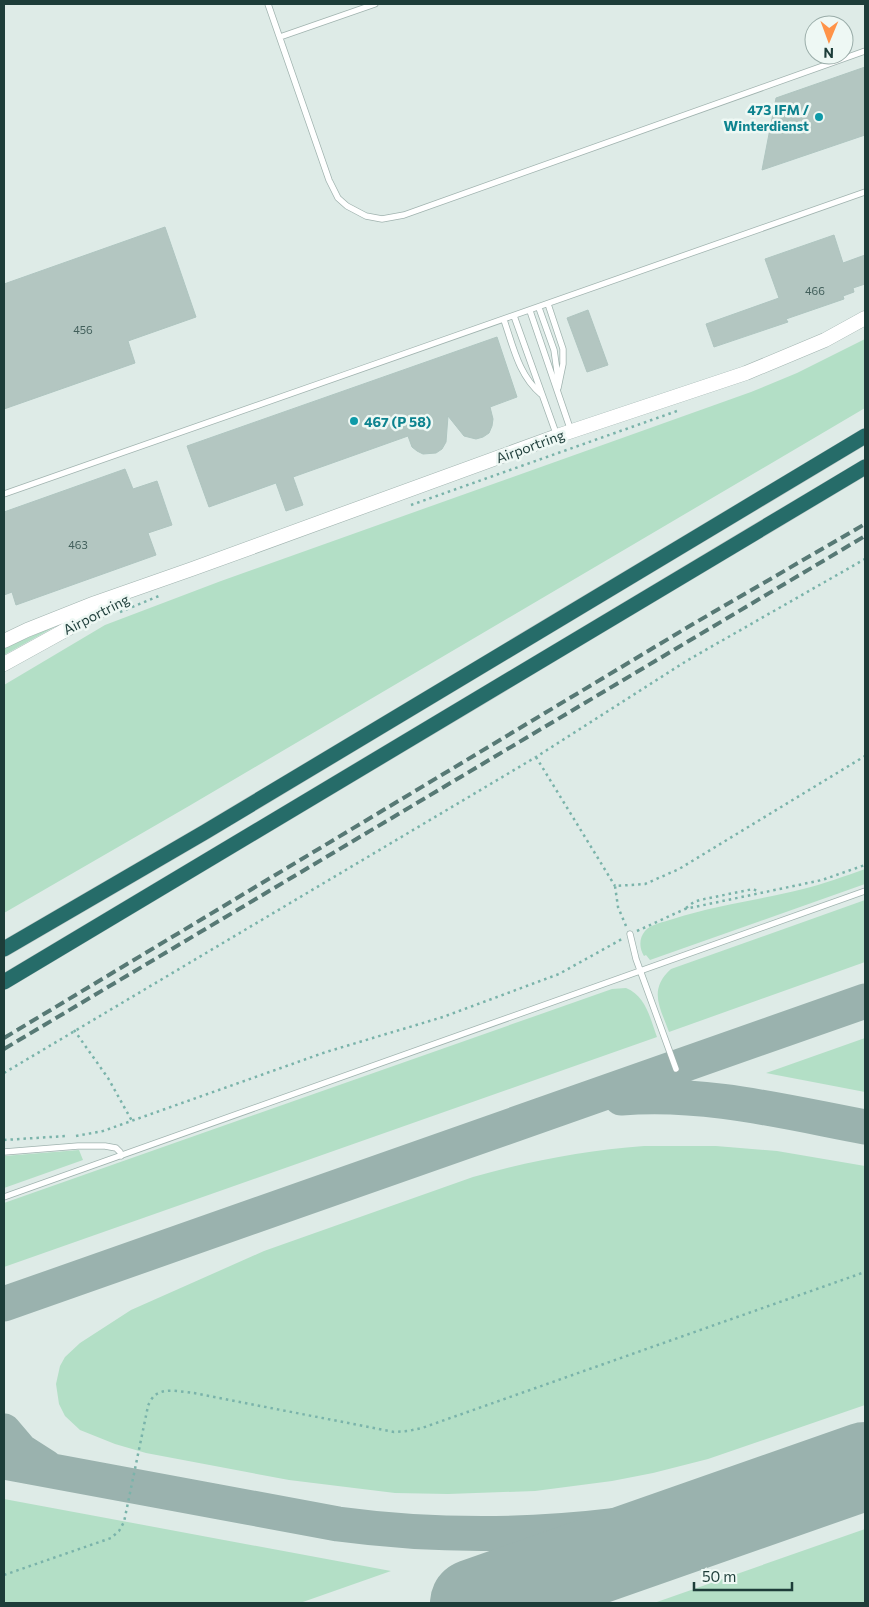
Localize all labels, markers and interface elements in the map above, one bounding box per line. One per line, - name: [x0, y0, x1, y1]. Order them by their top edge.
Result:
- north arrow: [804, 15, 854, 65]
- text: N: [823, 45, 834, 62]
- place label: 473 IFM / Winterdienst: [724, 101, 810, 134]
- marker: 473 IFM / Winterdienst: [813, 111, 825, 123]
- house number: 466: [805, 284, 825, 297]
- house number: 456: [73, 323, 93, 336]
- place label: 467 (P 58): [364, 413, 431, 430]
- marker: 467 (P 58): [348, 415, 360, 427]
- street label: Airportring: [493, 426, 567, 466]
- house number: 463: [68, 538, 88, 551]
- street label: Airportring: [60, 590, 132, 638]
- scale bar: [694, 1560, 792, 1592]
- text: 50 m: [702, 1567, 736, 1585]

